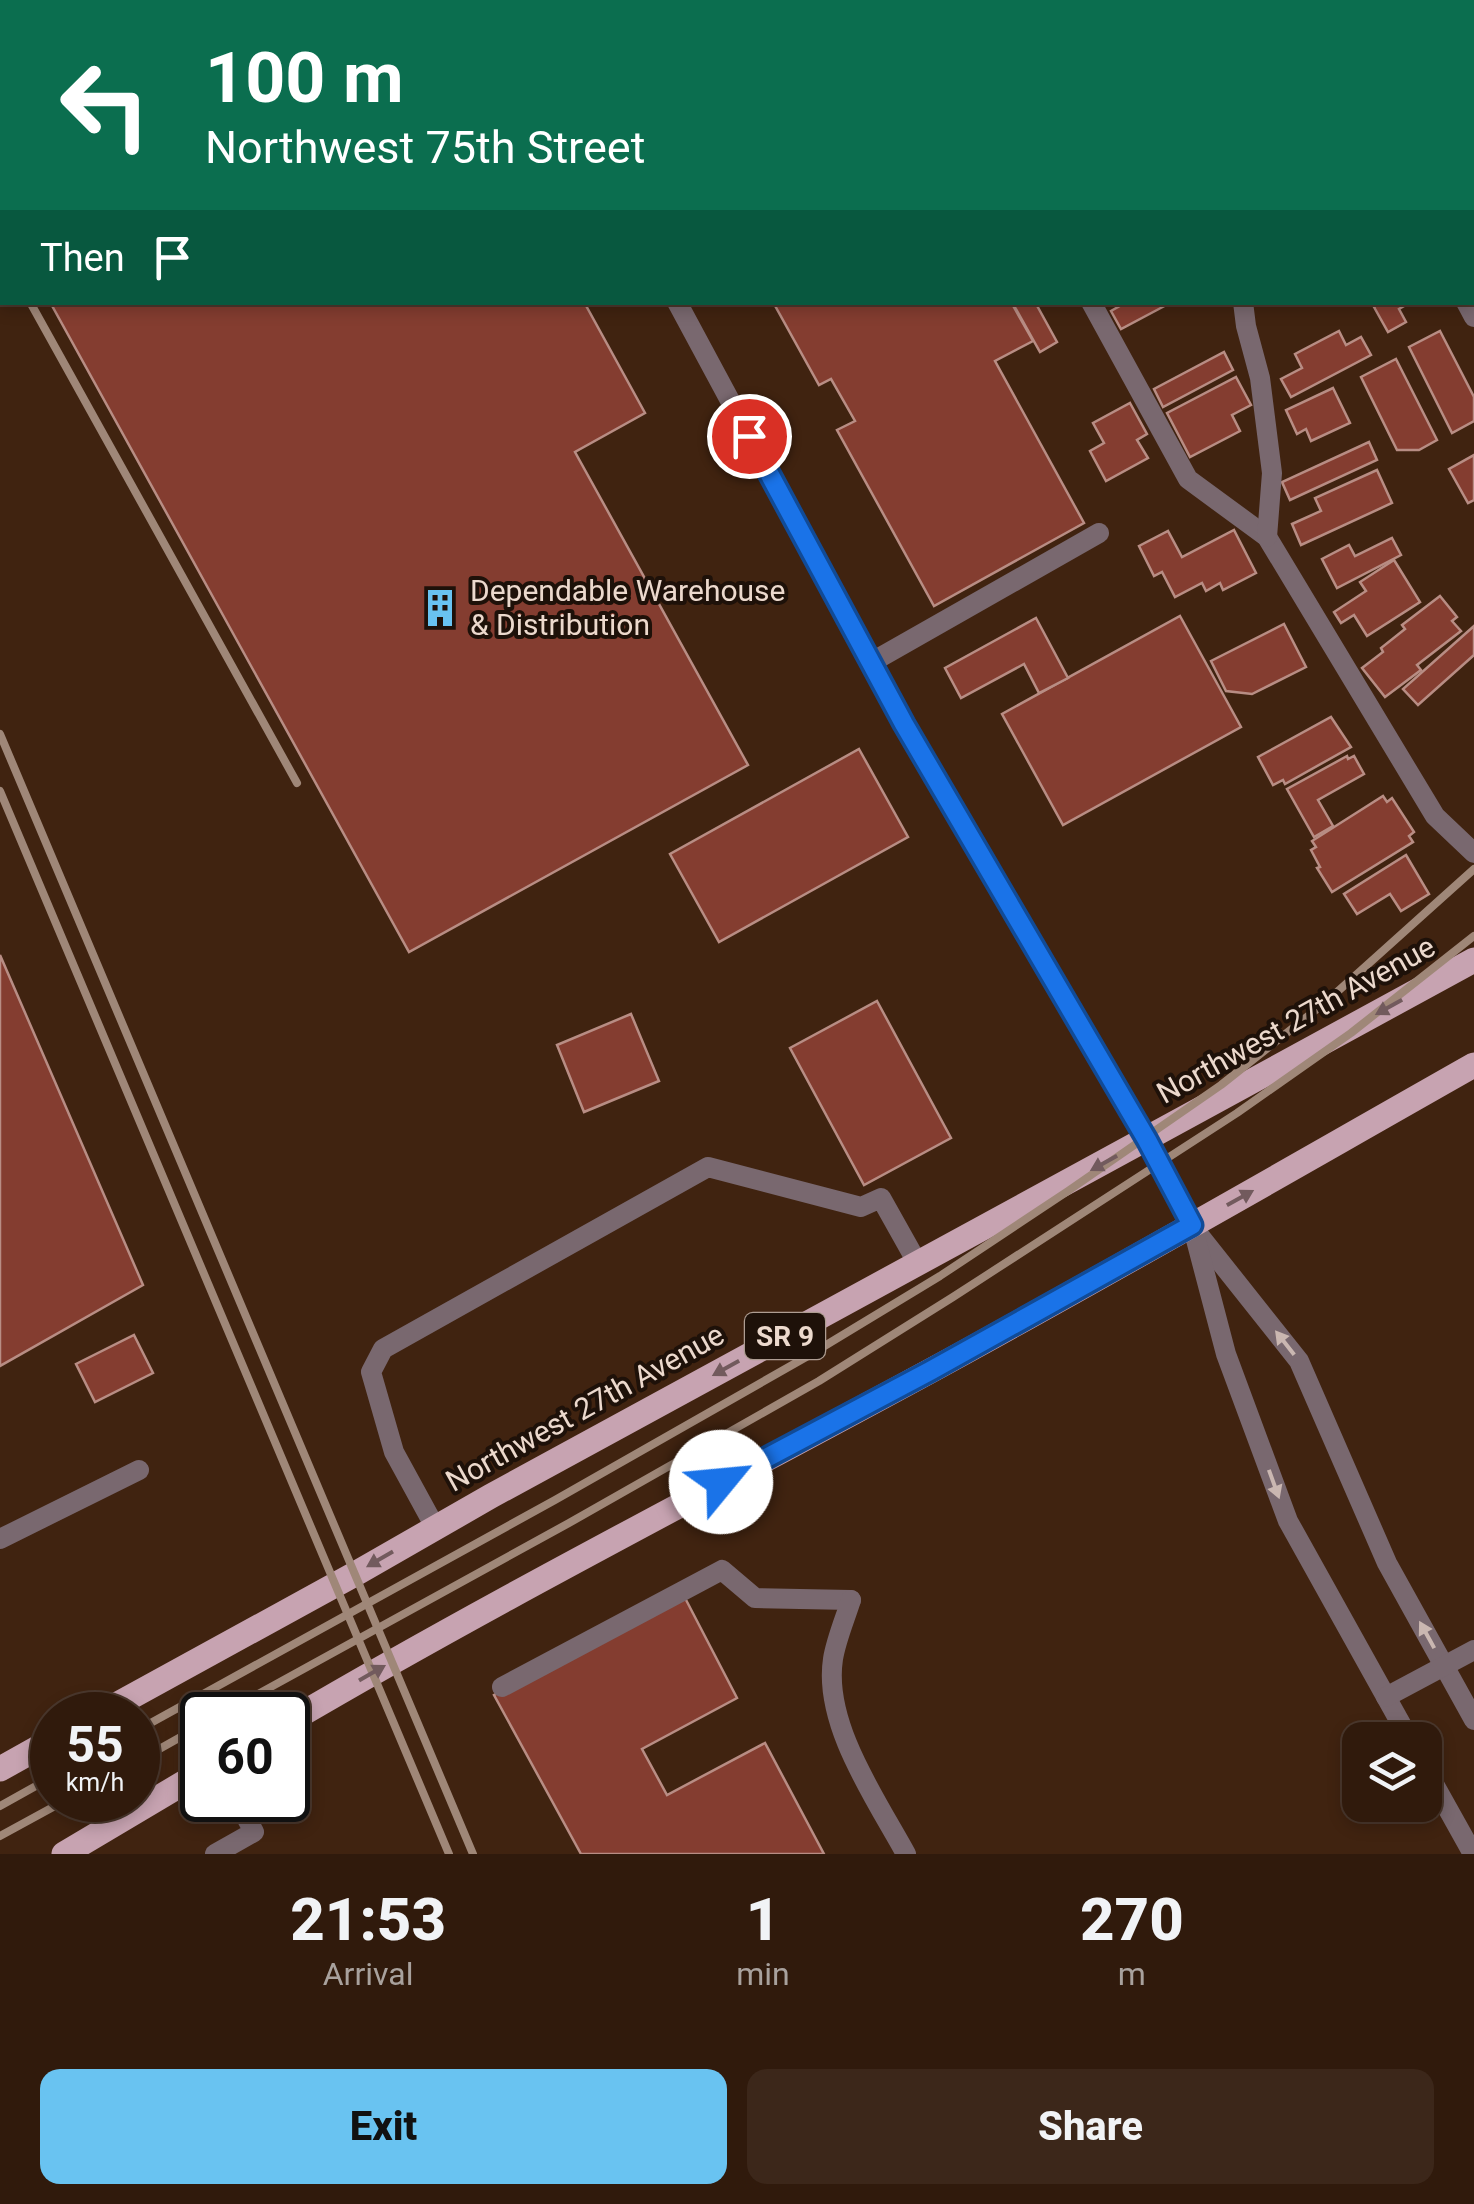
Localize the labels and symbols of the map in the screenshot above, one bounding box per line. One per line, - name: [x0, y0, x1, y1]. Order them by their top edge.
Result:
- pin: [707, 394, 792, 479]
- place label: Dependable Warehouse & Distribution: [470, 573, 785, 642]
- building icon: Dependable Warehouse & Distribution: [419, 587, 461, 629]
- street label: Northwest 27th Avenue: [1151, 928, 1441, 1111]
- one-way arrow: [1374, 998, 1403, 1015]
- one-way arrow: [1089, 1154, 1118, 1171]
- one-way arrow: [1226, 1189, 1254, 1207]
- road number: SR 9: [745, 1313, 825, 1359]
- street label: Northwest 27th Avenue: [440, 1316, 730, 1499]
- one-way arrow: [1275, 1331, 1296, 1356]
- one-way arrow: [712, 1359, 740, 1377]
- position arrow: [669, 1430, 773, 1534]
- one-way arrow: [1267, 1470, 1282, 1500]
- one-way arrow: [366, 1550, 394, 1567]
- one-way arrow: [1419, 1621, 1437, 1649]
- one-way arrow: [357, 1665, 386, 1682]
- speed limit sign: 60: [180, 1692, 310, 1822]

